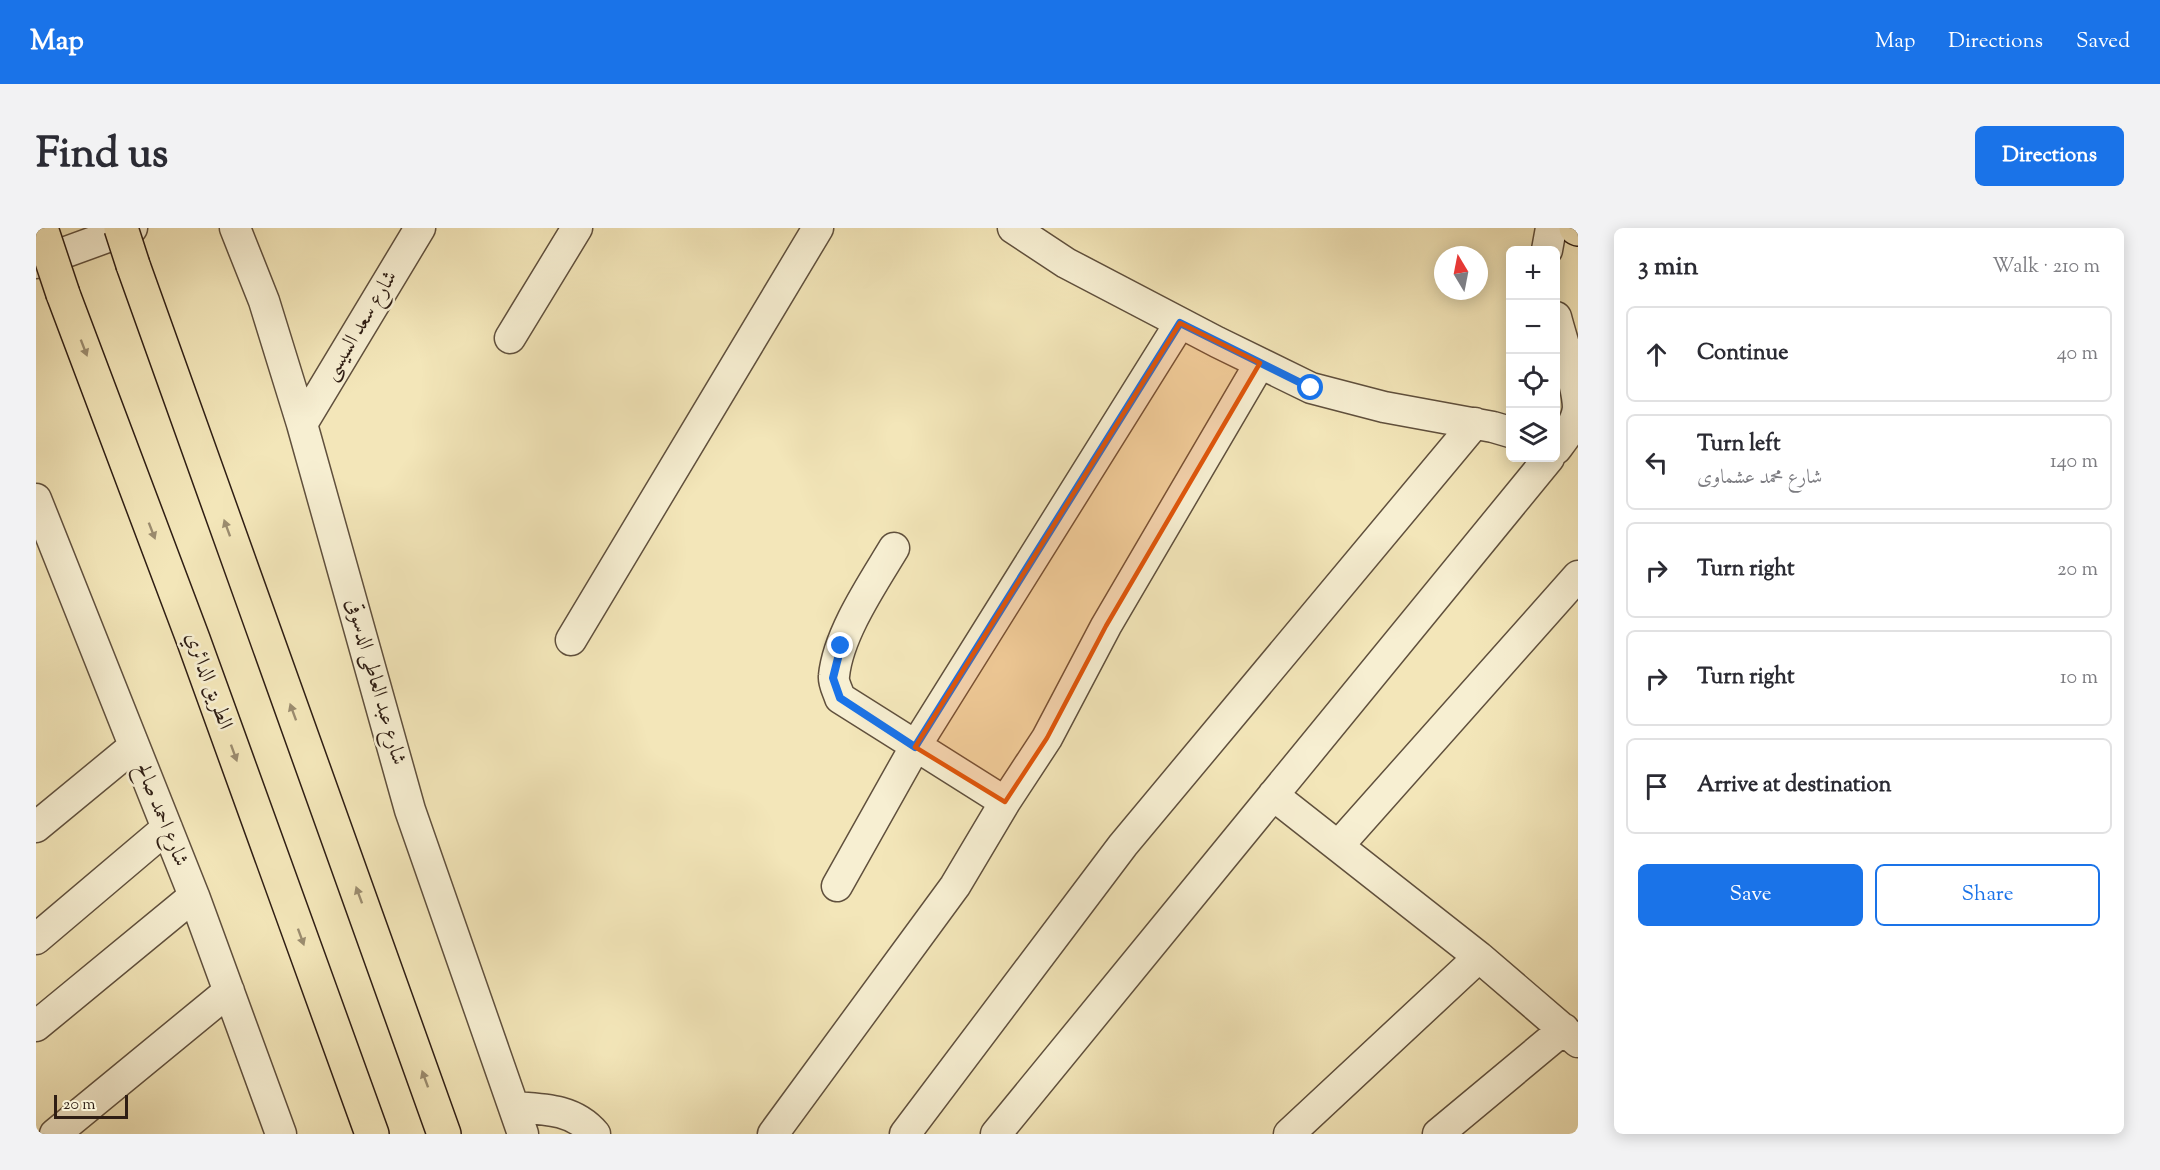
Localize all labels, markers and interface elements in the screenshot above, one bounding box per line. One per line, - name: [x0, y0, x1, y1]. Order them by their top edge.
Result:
- text: Map: [30, 22, 84, 62]
- text: Map: [1875, 27, 1915, 57]
- text: Directions: [1948, 27, 2043, 57]
- text: Saved: [2076, 27, 2130, 57]
- text: Find us: [36, 126, 168, 186]
- button: Directions: [1975, 126, 2124, 186]
- north arrow: [1434, 246, 1488, 300]
- map controls: [1506, 246, 1560, 462]
- button: +: [1506, 246, 1560, 300]
- text: 3 min: [1638, 249, 1698, 286]
- text: Walk · 210 m: [1992, 253, 2100, 282]
- street label: شارع سعد السيسى: [316, 265, 407, 387]
- button: −: [1506, 300, 1560, 354]
- icon: ahead: [1640, 338, 1673, 371]
- text: Continue: [1697, 338, 1788, 370]
- one-way arrow: [79, 340, 89, 358]
- text: 40 m: [2057, 340, 2098, 369]
- button: locate: [1506, 354, 1560, 408]
- route start: [1297, 374, 1323, 400]
- button: layers: [1506, 408, 1560, 462]
- text: Turn left: [1697, 429, 1780, 461]
- icon: left: [1640, 446, 1673, 479]
- text: 140 m: [2050, 448, 2098, 477]
- text: شارع محمد عشماوى: [1697, 464, 1822, 493]
- one-way arrow: [222, 519, 232, 537]
- one-way arrow: [148, 522, 158, 540]
- icon: right: [1640, 554, 1673, 587]
- text: Turn right: [1697, 554, 1794, 586]
- text: 20 m: [2057, 556, 2098, 585]
- street label: شارع عبد العاطى الدسوقى: [336, 595, 413, 769]
- street label: الطريق الدائري: [177, 628, 239, 734]
- route end: [827, 632, 853, 658]
- icon: right: [1640, 662, 1673, 695]
- text: Turn right: [1697, 662, 1794, 694]
- text: 10 m: [2060, 664, 2098, 693]
- one-way arrow: [288, 703, 297, 721]
- one-way arrow: [230, 744, 240, 762]
- street label: شارع احمد صالح: [126, 759, 195, 872]
- icon: arrive: [1640, 770, 1673, 803]
- text: Arrive at destination: [1697, 770, 1892, 802]
- button: Save: [1638, 864, 1863, 926]
- button: Share: [1875, 864, 2100, 926]
- one-way arrow: [353, 886, 363, 904]
- one-way arrow: [296, 928, 306, 946]
- one-way arrow: [419, 1070, 429, 1088]
- scale bar: [54, 1092, 128, 1120]
- text: 20 m: [63, 1094, 96, 1117]

